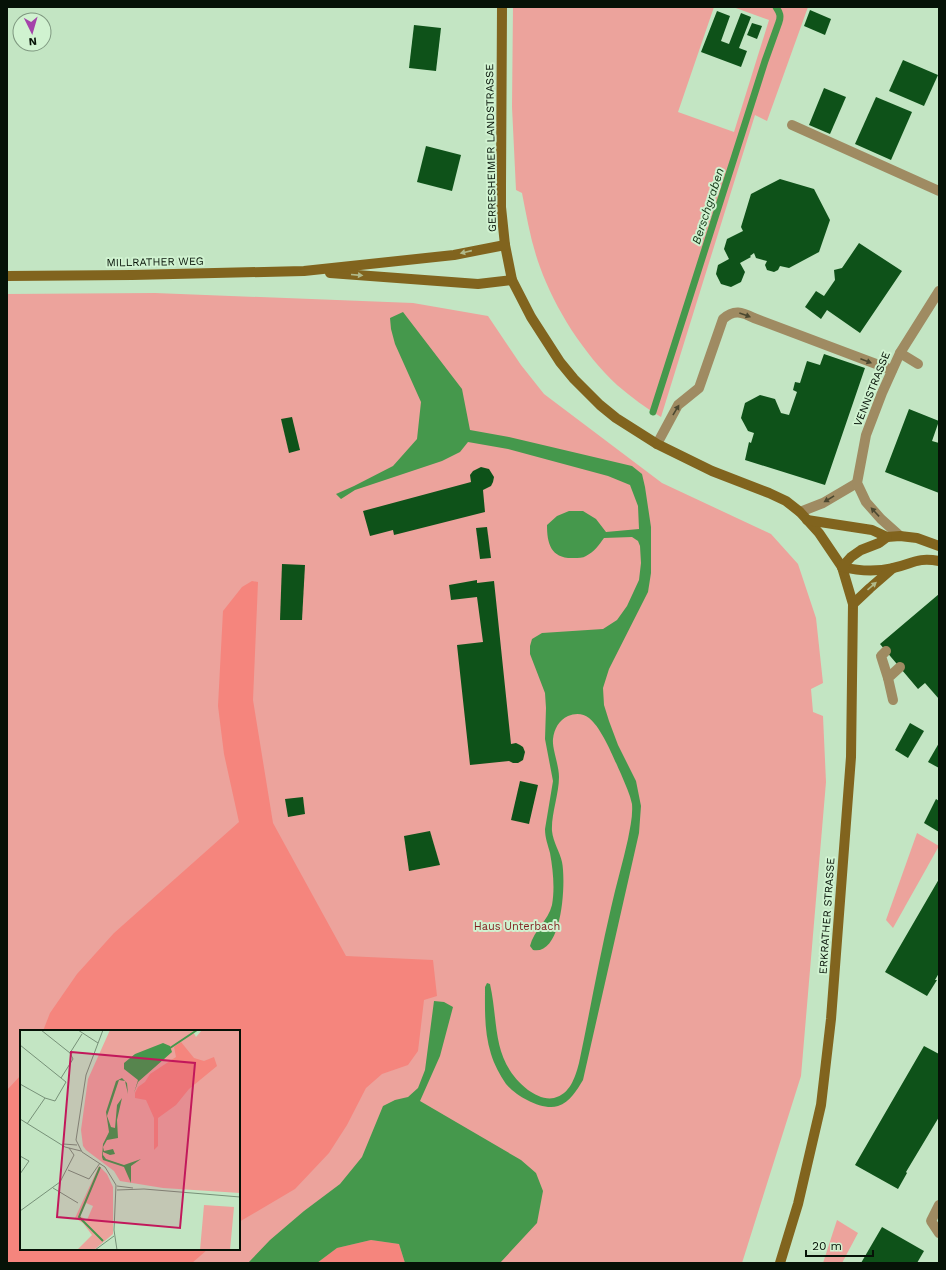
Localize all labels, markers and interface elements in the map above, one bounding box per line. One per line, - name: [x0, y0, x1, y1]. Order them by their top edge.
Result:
- north arrow: [12, 12, 52, 52]
- text: N: [28, 35, 37, 48]
- street label: GERRESHEIMER LANDSTRASSE: [483, 64, 499, 232]
- water label: Berschgraben: [689, 166, 727, 246]
- one-way arrow: [460, 250, 472, 256]
- street label: MILLRATHER WEG: [106, 255, 204, 269]
- one-way arrow: [351, 272, 363, 278]
- one-way arrow: [739, 312, 751, 318]
- street label: VENNSTRASSE: [851, 350, 893, 428]
- one-way arrow: [861, 358, 873, 364]
- one-way arrow: [672, 404, 679, 416]
- one-way arrow: [823, 496, 835, 503]
- one-way arrow: [870, 507, 880, 517]
- one-way arrow: [867, 581, 878, 590]
- street label: ERKRATHER STRASSE: [816, 857, 838, 975]
- park label: Haus Unterbach: [474, 920, 560, 933]
- inset map: [20, 1030, 240, 1250]
- scale bar: [806, 1232, 873, 1258]
- text: 20 m: [812, 1239, 842, 1253]

